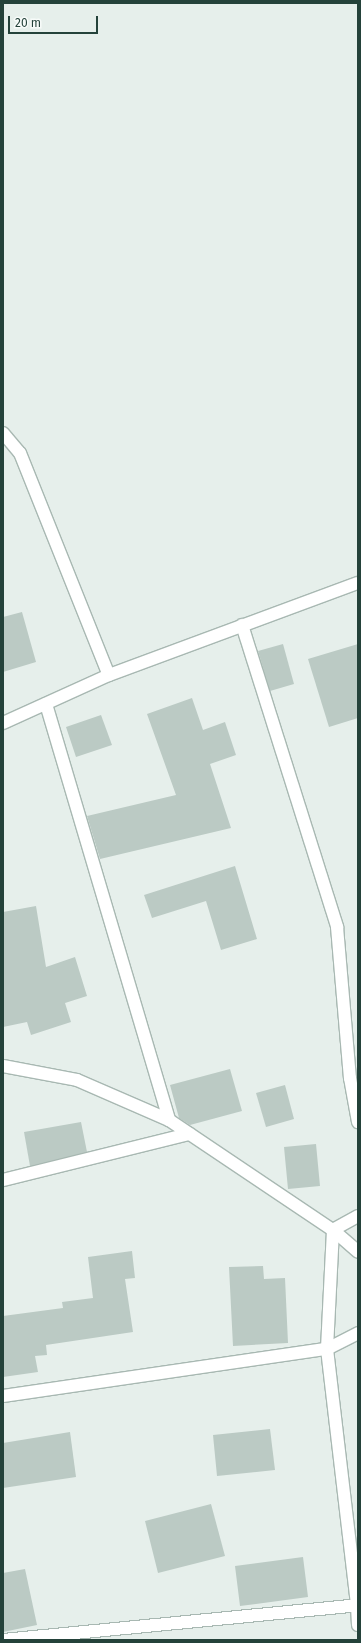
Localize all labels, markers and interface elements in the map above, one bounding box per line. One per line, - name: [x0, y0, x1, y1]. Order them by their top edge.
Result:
- scale bar: [10, 8, 100, 34]
- text: 20 m: [15, 16, 41, 30]

